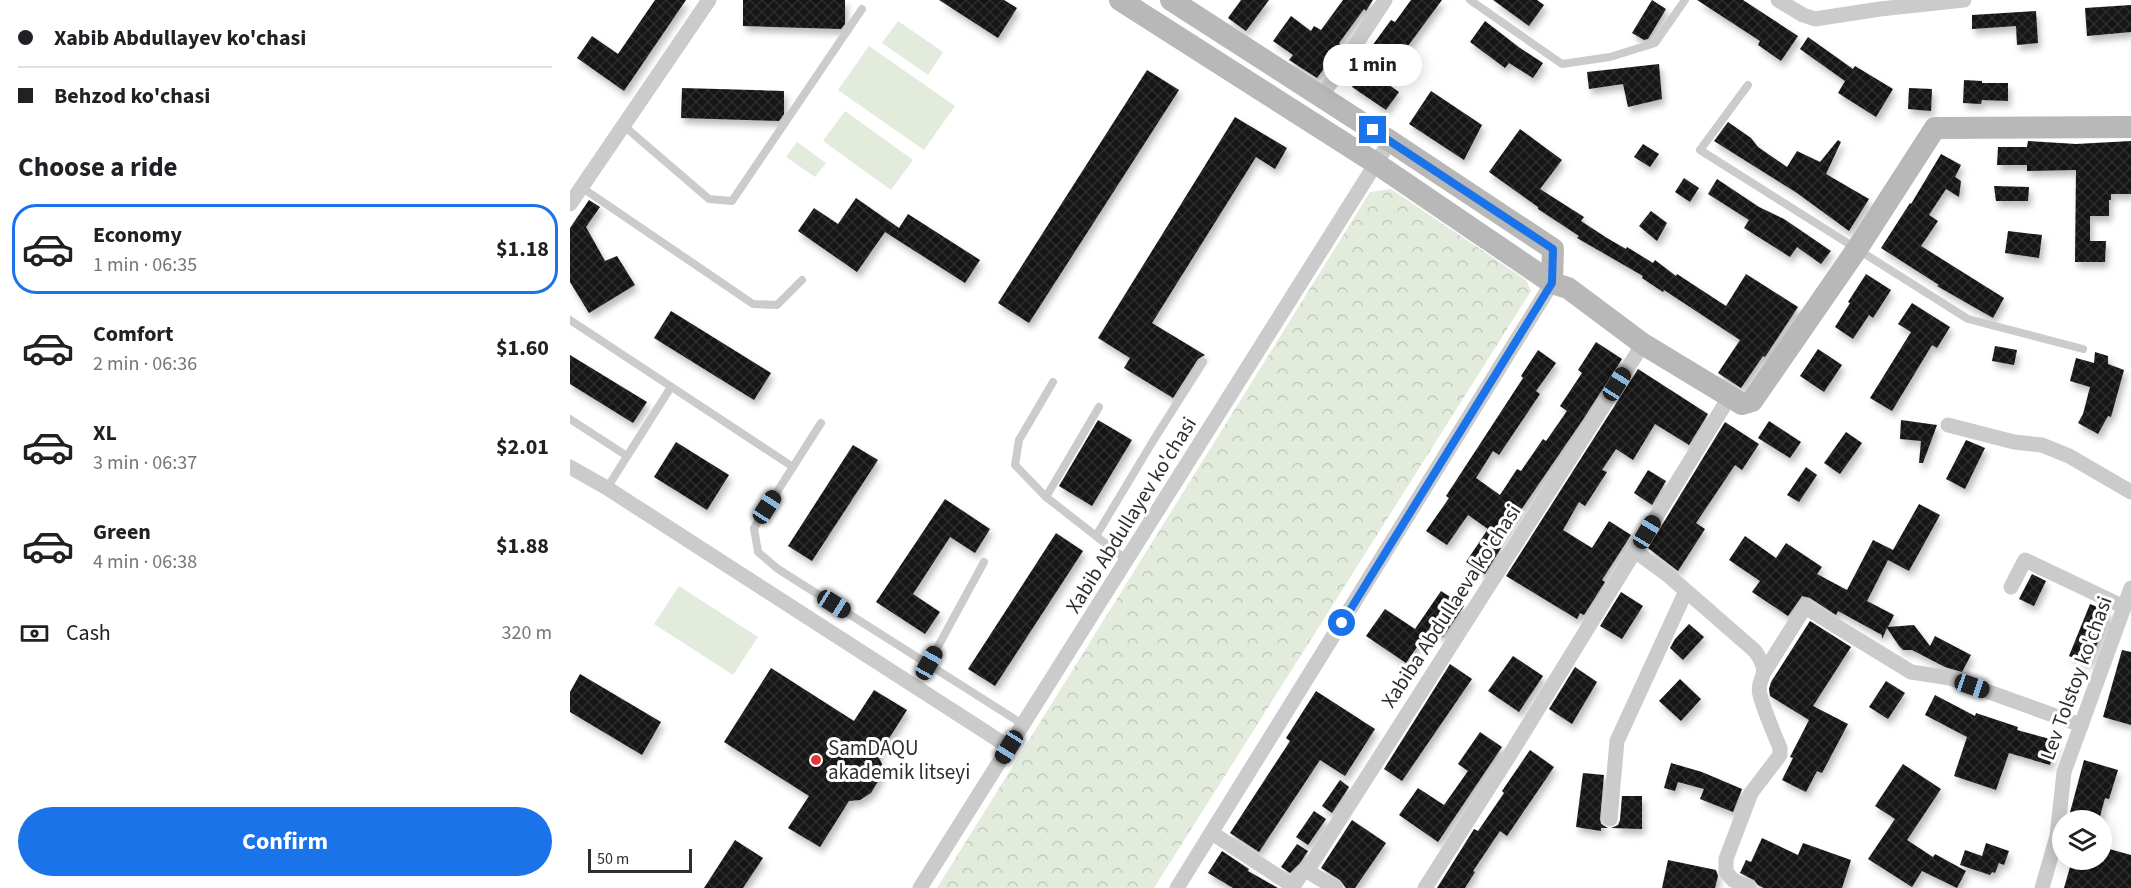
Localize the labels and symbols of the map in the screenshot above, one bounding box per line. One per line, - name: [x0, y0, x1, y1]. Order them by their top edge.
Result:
- callout: 1 min: [1324, 43, 1422, 85]
- route end: [1359, 116, 1386, 143]
- car: [1600, 364, 1634, 404]
- street label: Xabib Abdullayev ko'chasi: [1058, 411, 1204, 619]
- car: [750, 487, 784, 527]
- street label: Xabiba Abdullaeva ko'chasi: [1374, 498, 1528, 714]
- car: [1630, 512, 1664, 552]
- car: [814, 587, 854, 621]
- street label: Lev Tolstoy ko'chasi: [2032, 592, 2120, 764]
- route start: [1328, 609, 1355, 636]
- car: [912, 643, 946, 683]
- car: [1952, 672, 1992, 700]
- car: [992, 727, 1026, 767]
- place label: SamDAQU akademik litseyi: [828, 733, 970, 787]
- marker: SamDAQU akademik litseyi: [809, 753, 823, 767]
- scale bar: [588, 846, 692, 874]

